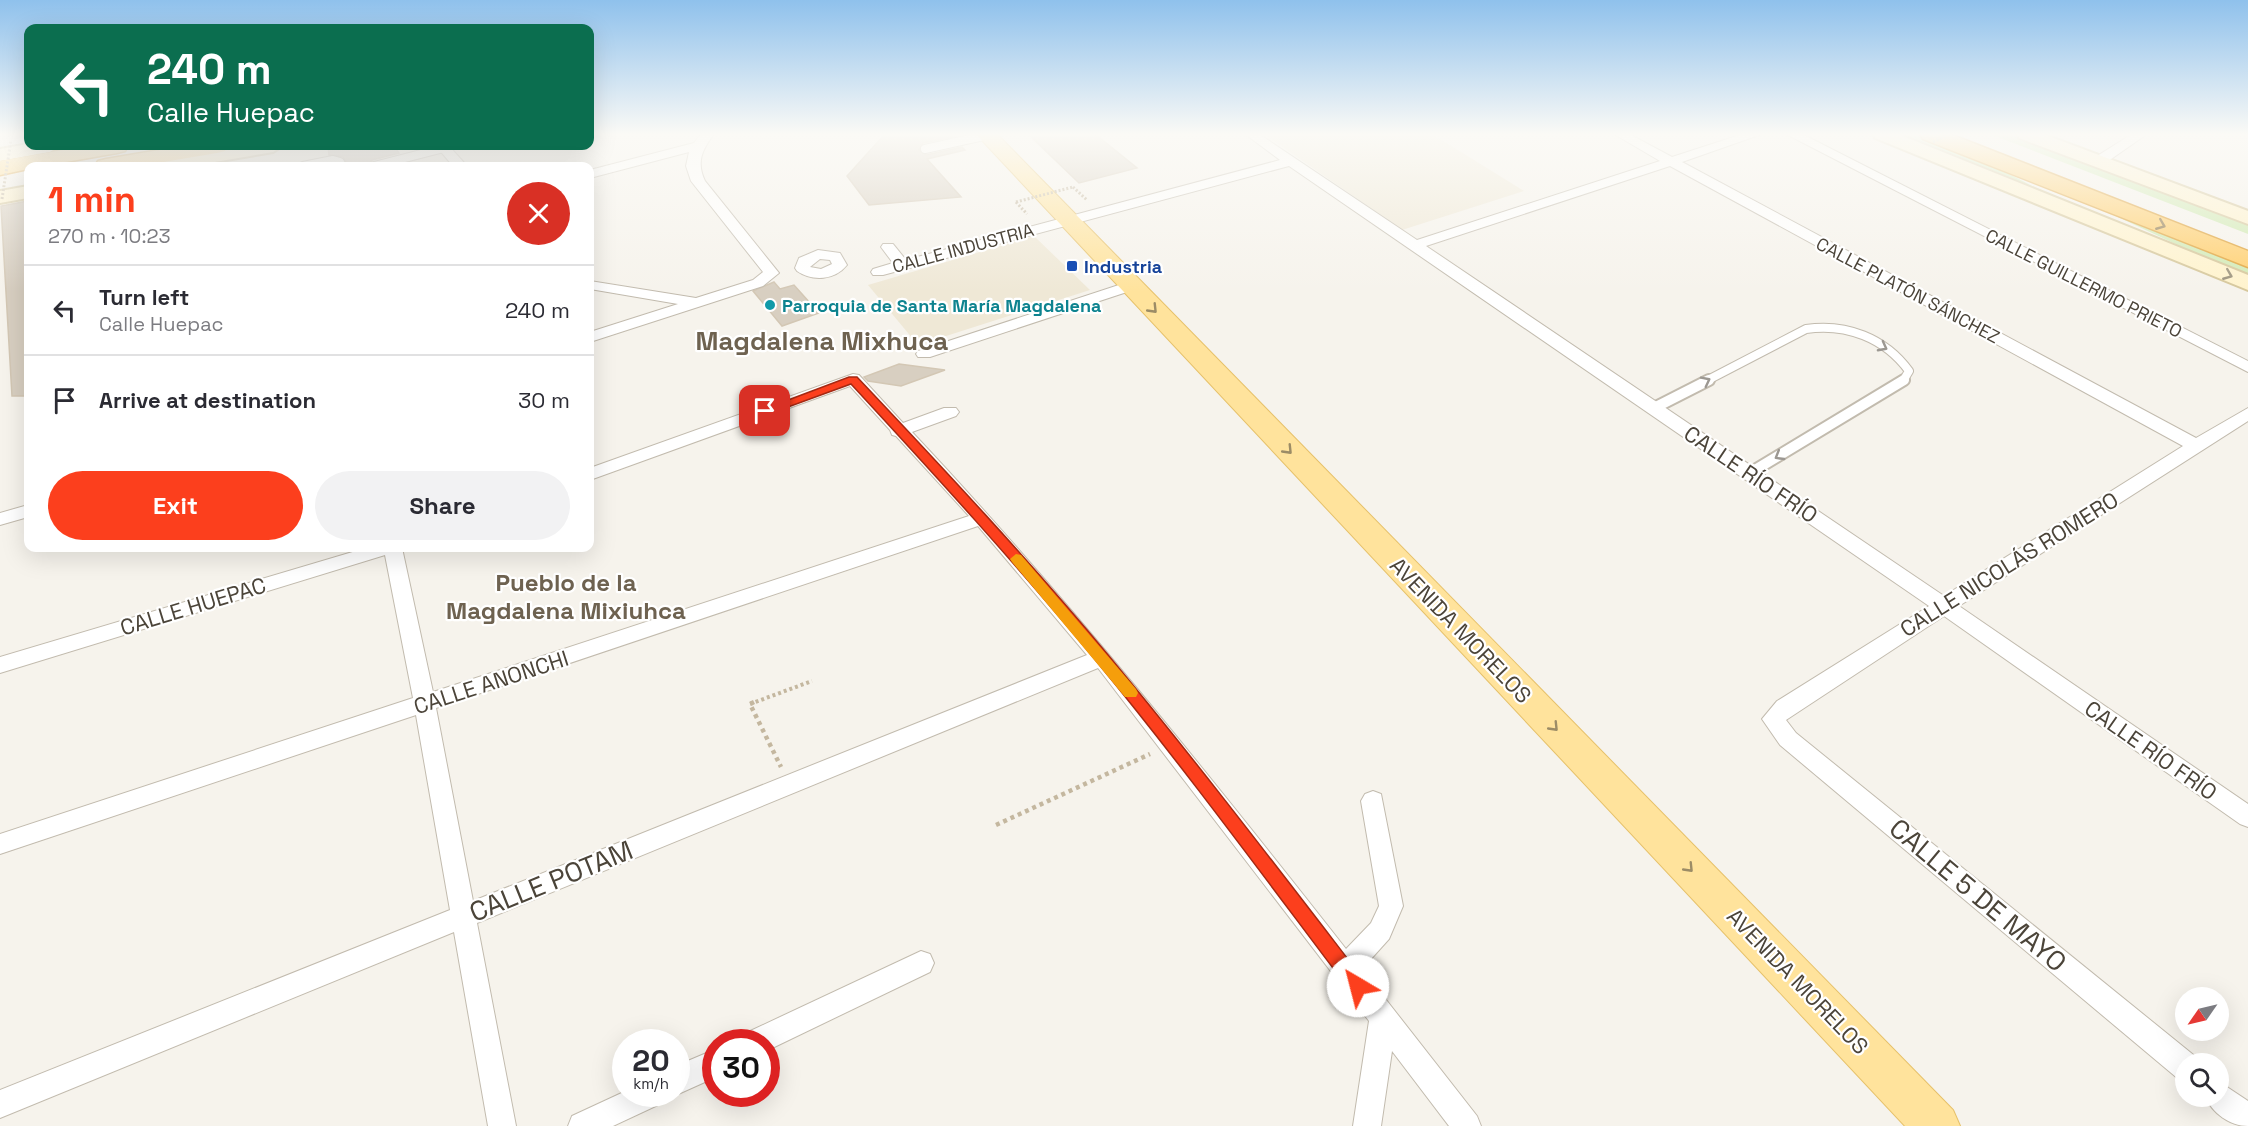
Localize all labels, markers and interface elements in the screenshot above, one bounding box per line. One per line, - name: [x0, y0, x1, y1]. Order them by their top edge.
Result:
- text: 240 m: [147, 43, 272, 96]
- icon: left: [48, 48, 126, 126]
- text: Calle Huepac: [147, 95, 315, 130]
- text: 1 min: [48, 177, 136, 223]
- button: close: [507, 182, 570, 245]
- street label: CALLE INDUSTRIA: [890, 218, 1036, 278]
- one-way arrow: [2155, 218, 2166, 230]
- text: 270 m · 10:23: [48, 223, 171, 249]
- street label: CALLE GUILLERMO PRIETO: [1982, 223, 2186, 343]
- street label: CALLE PLATÓN SÁNCHEZ: [1812, 232, 2004, 348]
- place label: Industria: [1084, 255, 1163, 278]
- marker: Industria: [1065, 259, 1079, 273]
- one-way arrow: [2222, 268, 2233, 280]
- text: Turn left: [99, 283, 189, 311]
- icon: left: [48, 294, 81, 327]
- place label: Parroquia de Santa María Magdalena: [782, 294, 1102, 317]
- text: 240 m: [505, 296, 570, 324]
- marker: Parroquia de Santa María Magdalena: [763, 298, 777, 312]
- one-way arrow: [1146, 303, 1157, 313]
- text: Calle Huepac: [99, 311, 223, 337]
- district label: Magdalena Mixhuca: [696, 324, 948, 358]
- one-way arrow: [1876, 340, 1887, 351]
- one-way arrow: [1699, 377, 1710, 388]
- icon: arrive: [48, 384, 81, 417]
- pin: [739, 385, 790, 436]
- text: Arrive at destination: [99, 386, 316, 414]
- text: 30 m: [518, 386, 570, 414]
- icon: arrive: [748, 394, 781, 427]
- street label: CALLE RÍO FRÍO: [1679, 419, 1823, 529]
- one-way arrow: [1281, 443, 1292, 454]
- one-way arrow: [1775, 449, 1785, 461]
- button: Exit: [48, 471, 303, 540]
- button: Share: [315, 471, 570, 540]
- street label: CALLE NICOLÁS ROMERO: [1895, 485, 2123, 643]
- street label: AVENIDA MORELOS: [1384, 551, 1538, 709]
- district label: Pueblo de la Magdalena Mixiuhca: [446, 567, 686, 626]
- street label: CALLE HUEPAC: [117, 571, 269, 641]
- street label: CALLE ANONCHI: [410, 644, 572, 720]
- street label: CALLE RÍO FRÍO: [2079, 694, 2223, 806]
- one-way arrow: [1547, 720, 1558, 731]
- street label: CALLE 5 DE MAYO: [1882, 811, 2074, 979]
- street label: CALLE POTAM: [464, 832, 638, 930]
- one-way arrow: [1682, 861, 1693, 871]
- street label: AVENIDA MORELOS: [1721, 902, 1875, 1060]
- position arrow: [1326, 954, 1390, 1018]
- north arrow: [2175, 987, 2229, 1041]
- map controls: [2175, 987, 2229, 1107]
- speed limit sign: 30: [702, 1029, 780, 1107]
- text: 20: [632, 1041, 670, 1080]
- button: search: [2175, 1053, 2229, 1107]
- text: km/h: [633, 1074, 669, 1093]

